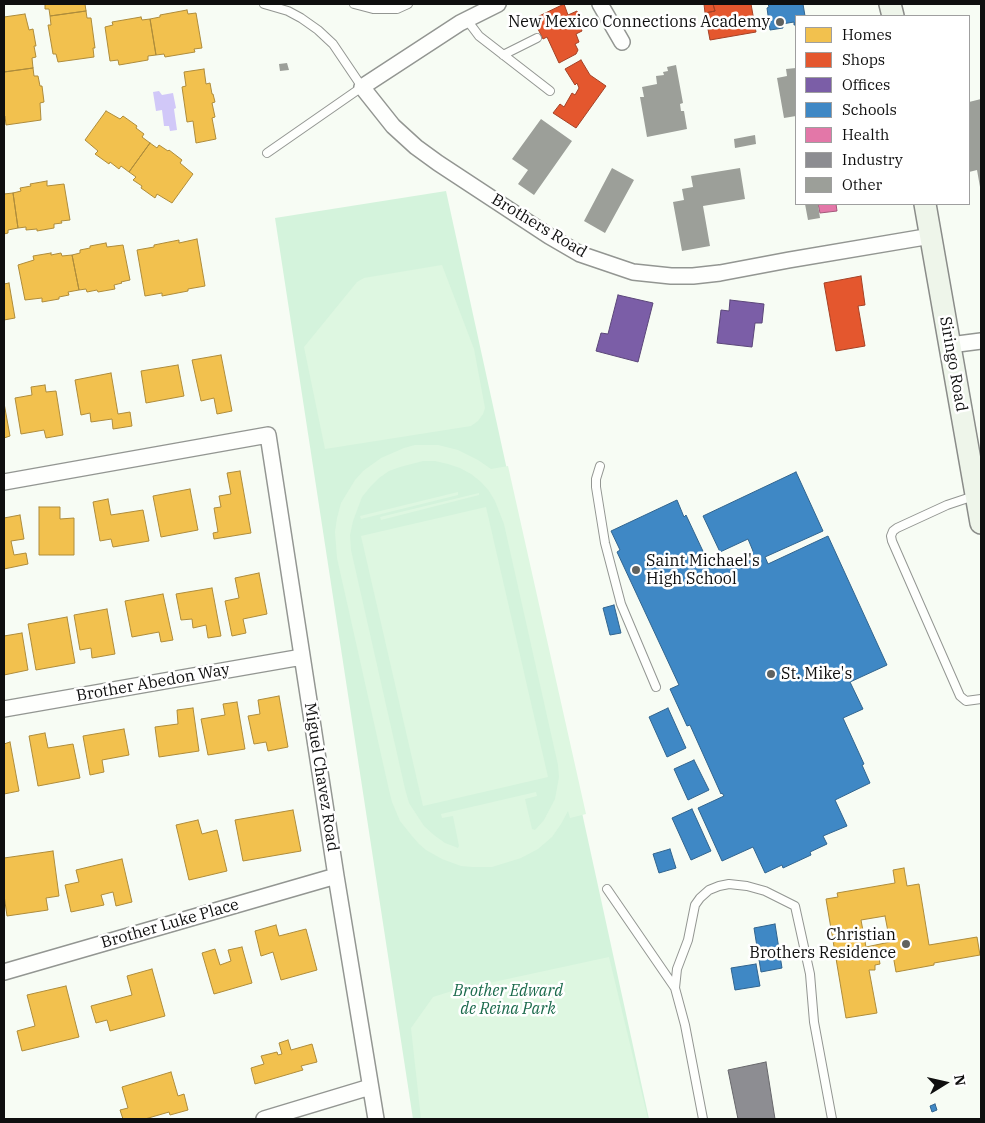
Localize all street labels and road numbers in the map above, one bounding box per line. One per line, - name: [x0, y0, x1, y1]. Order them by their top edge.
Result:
- street label: Brothers Road: [488, 190, 590, 262]
- street label: Siringo Road: [935, 315, 971, 413]
- street label: Brother Abedon Way: [75, 660, 231, 706]
- street label: Miguel Chavez Road: [300, 701, 342, 853]
- street label: Brother Luke Place: [99, 895, 241, 953]

